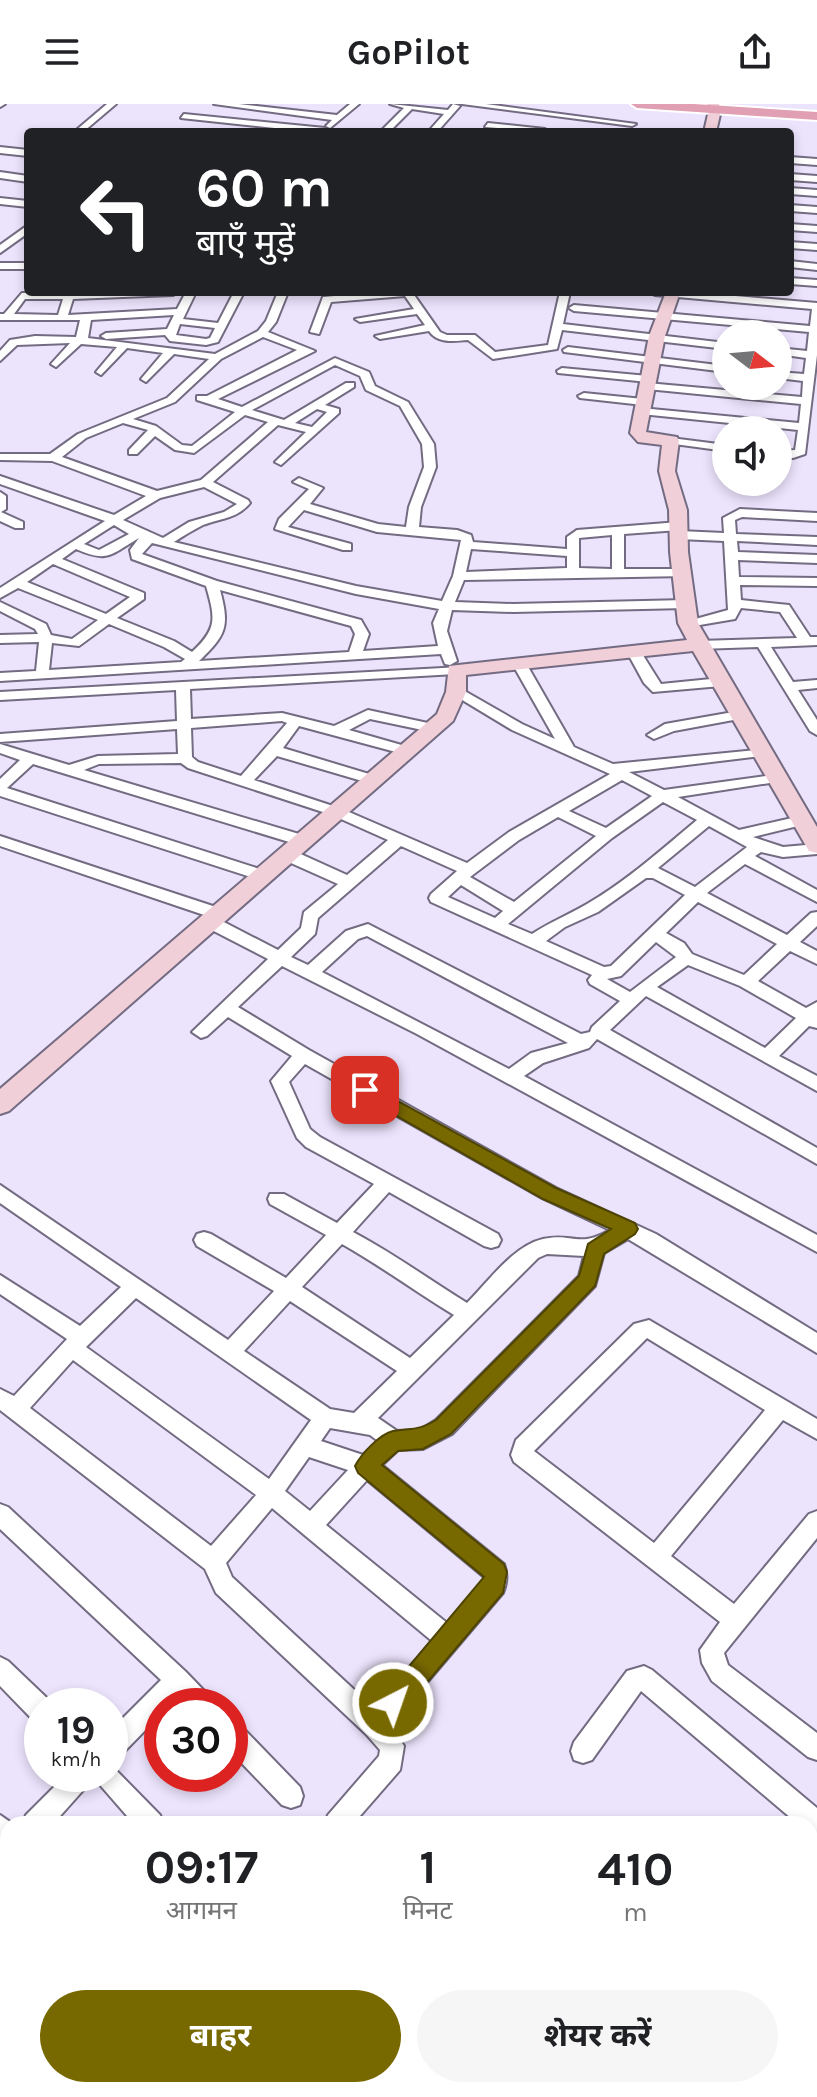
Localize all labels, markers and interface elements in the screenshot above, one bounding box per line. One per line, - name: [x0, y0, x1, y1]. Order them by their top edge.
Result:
- icon: menu: [40, 30, 84, 74]
- icon: share: [733, 30, 777, 74]
- text: GoPilot: [347, 31, 470, 73]
- text: 60 m: [196, 155, 333, 220]
- icon: left: [64, 160, 168, 264]
- text: बाएँ मुड़ें: [196, 222, 295, 264]
- north arrow: [712, 320, 792, 400]
- map controls: [712, 320, 792, 496]
- button: sound: [712, 416, 792, 496]
- pin: [331, 1056, 399, 1124]
- icon: arrive: [343, 1068, 387, 1112]
- position arrow: [351, 1661, 435, 1745]
- speed limit sign: 30: [144, 1688, 248, 1792]
- text: 19: [57, 1706, 95, 1753]
- text: km/h: [51, 1748, 101, 1771]
- text: 09:17: [145, 1839, 258, 1895]
- text: 1: [419, 1839, 436, 1895]
- text: 410: [597, 1841, 673, 1897]
- text: आगमन: [166, 1895, 237, 1926]
- text: मिनट: [403, 1895, 453, 1926]
- text: m: [623, 1897, 647, 1928]
- button: बाहर: [40, 1990, 401, 2082]
- button: शेयर करें: [417, 1990, 778, 2082]

